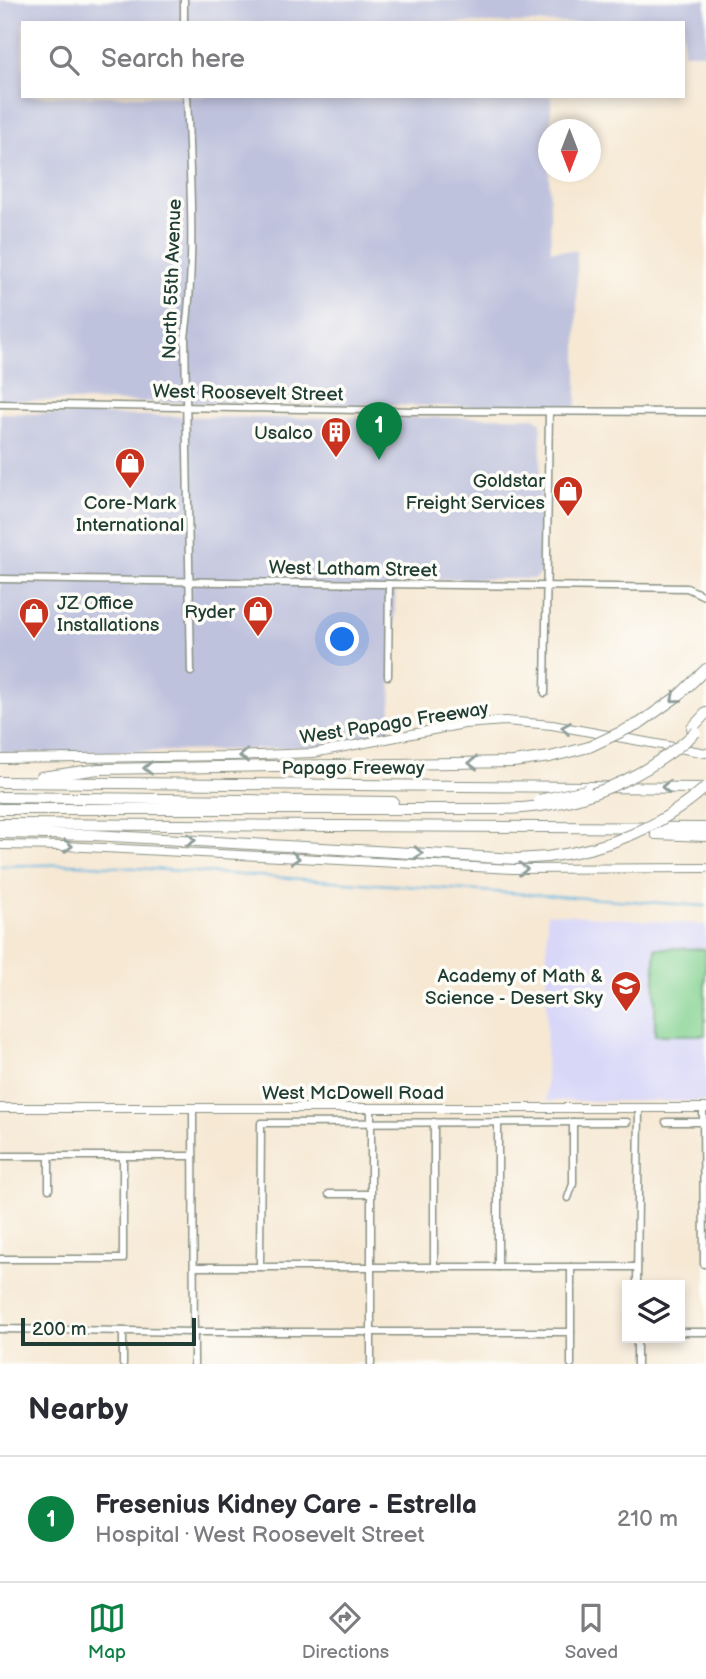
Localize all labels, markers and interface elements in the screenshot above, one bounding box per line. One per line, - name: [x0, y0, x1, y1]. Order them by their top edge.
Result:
- search box: [21, 21, 685, 98]
- icon: search: [45, 41, 83, 79]
- text: Search here: [101, 44, 245, 75]
- north arrow: [538, 119, 601, 182]
- street label: North 55th Avenue: [158, 198, 187, 360]
- street label: West Roosevelt Street: [152, 380, 344, 407]
- pin: 1: [356, 402, 402, 460]
- building icon: Usalco: [319, 415, 353, 459]
- place label: Usalco: [254, 422, 313, 445]
- shop icon: Core-Mark International: [113, 446, 147, 490]
- place label: Goldstar Freight Services: [405, 470, 546, 515]
- shop icon: Goldstar Freight Services: [551, 474, 585, 518]
- place label: Core-Mark International: [76, 492, 184, 537]
- street label: West Latham Street: [268, 557, 438, 582]
- place label: JZ Office Installations: [57, 592, 159, 637]
- shop icon: Ryder: [241, 594, 275, 638]
- shop icon: JZ Office Installations: [17, 596, 51, 640]
- place label: Ryder: [184, 601, 236, 624]
- your location: [325, 622, 359, 656]
- one-way arrow: [670, 690, 682, 703]
- street label: West Papago Freeway: [298, 697, 491, 750]
- one-way arrow: [561, 721, 572, 736]
- one-way arrow: [239, 748, 249, 764]
- one-way arrow: [467, 755, 478, 771]
- street label: Papago Freeway: [282, 757, 425, 780]
- one-way arrow: [142, 760, 152, 776]
- one-way arrow: [660, 780, 671, 795]
- one-way arrow: [185, 832, 196, 847]
- one-way arrow: [63, 839, 74, 854]
- one-way arrow: [412, 845, 423, 860]
- one-way arrow: [290, 851, 301, 866]
- one-way arrow: [517, 861, 528, 876]
- place label: Academy of Math & Science - Desert Sky: [425, 965, 603, 1010]
- school or university icon: Academy of Math & Science - Desert Sky: [609, 969, 643, 1013]
- street label: West McDowell Road: [262, 1082, 444, 1105]
- map controls: [622, 1280, 685, 1343]
- button: layers: [622, 1280, 685, 1343]
- scale bar: [21, 1315, 196, 1347]
- text: 200 m: [32, 1318, 86, 1341]
- text: Nearby: [28, 1392, 128, 1428]
- text: Fresenius Kidney Care - Estrella: [95, 1490, 477, 1521]
- text: 1: [46, 1505, 56, 1533]
- text: 210 m: [617, 1505, 678, 1533]
- text: Hospital · West Roosevelt Street: [95, 1521, 424, 1549]
- tab: Map: [88, 1599, 126, 1664]
- tab: Directions: [302, 1599, 389, 1664]
- tab: Saved: [565, 1599, 618, 1664]

